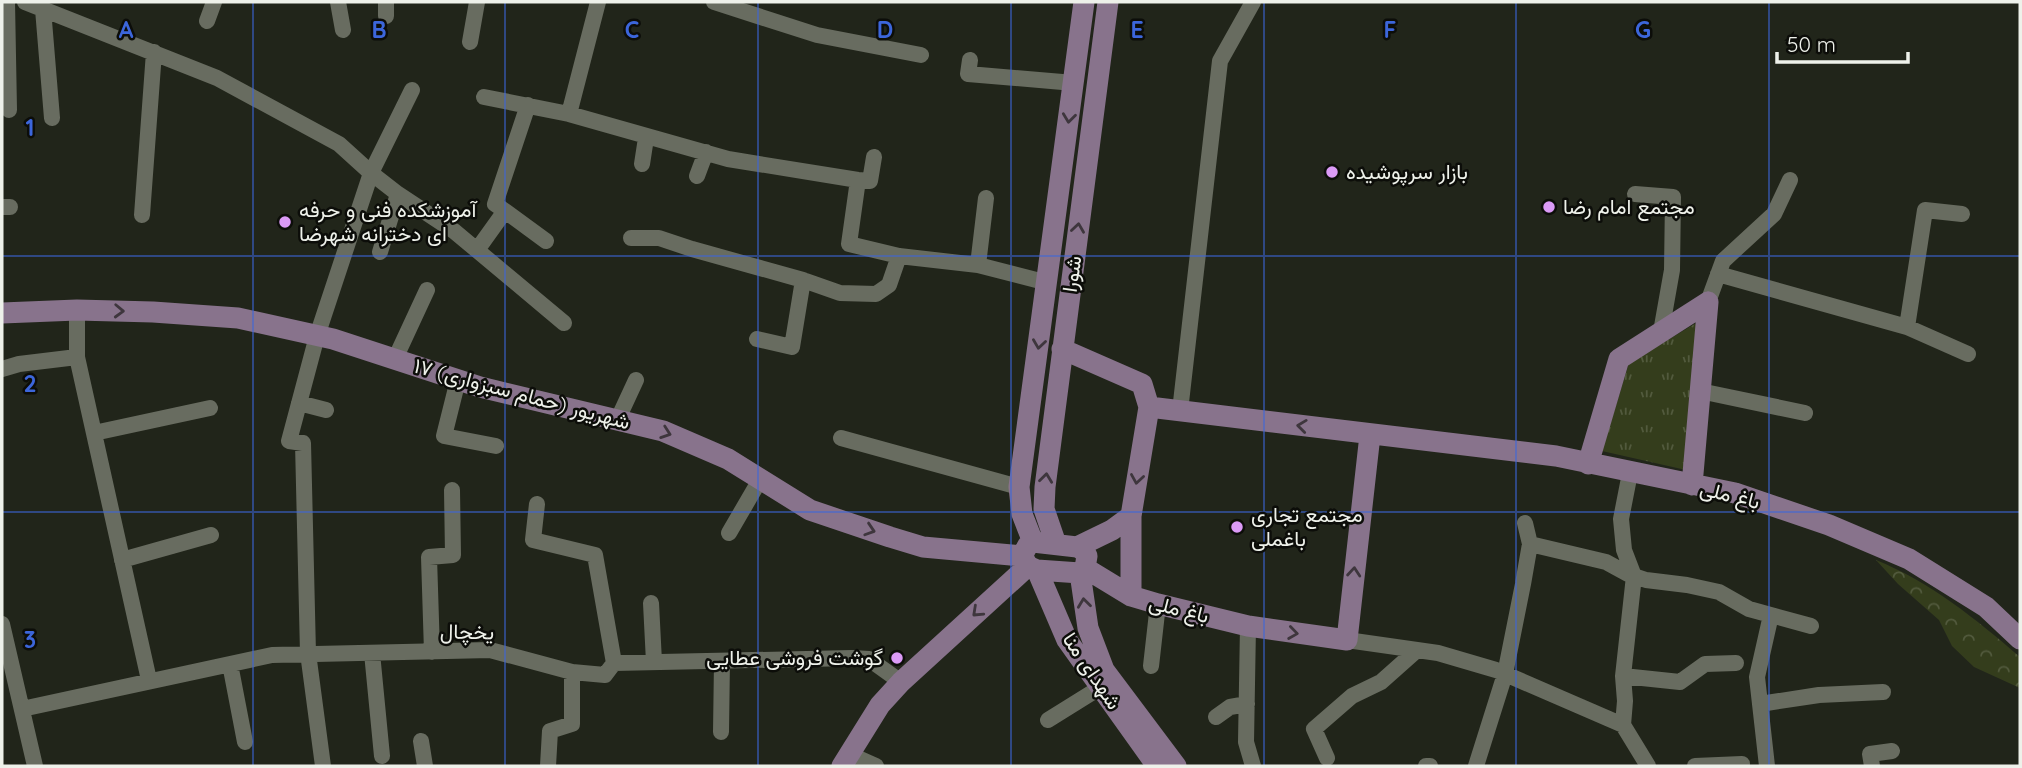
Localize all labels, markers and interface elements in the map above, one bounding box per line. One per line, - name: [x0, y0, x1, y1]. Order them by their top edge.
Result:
- text: A: [119, 15, 134, 44]
- text: B: [371, 15, 387, 44]
- text: C: [625, 15, 639, 44]
- text: D: [877, 15, 893, 44]
- text: E: [1130, 15, 1144, 44]
- text: F: [1384, 15, 1396, 44]
- text: G: [1635, 15, 1651, 44]
- scale bar: [1777, 21, 1908, 65]
- text: 50 m: [1787, 31, 1836, 57]
- one-way arrow: [1062, 112, 1077, 124]
- text: 1: [26, 113, 34, 142]
- place label: بازار سرپوشیده: [1346, 158, 1468, 186]
- marker: بازار سرپوشیده: [1324, 164, 1340, 180]
- place label: مجتمع امام رضا: [1563, 193, 1695, 221]
- place label: آموزشکده فنی و حرفه ای دخترانه شهرضا: [299, 196, 478, 247]
- marker: مجتمع امام رضا: [1541, 199, 1557, 215]
- marker: آموزشکده فنی و حرفه ای دخترانه شهرضا: [277, 214, 293, 230]
- one-way arrow: [1070, 222, 1085, 234]
- street label: شورا: [1056, 254, 1087, 294]
- one-way arrow: [114, 303, 125, 319]
- one-way arrow: [1032, 338, 1047, 349]
- street label: ۱۷ شهریور (حمام سبزواری): [411, 352, 633, 436]
- text: 2: [23, 369, 37, 398]
- one-way arrow: [1297, 419, 1308, 434]
- one-way arrow: [659, 425, 671, 439]
- one-way arrow: [1038, 472, 1053, 483]
- one-way arrow: [1130, 473, 1145, 484]
- street label: باغ ملی: [1697, 474, 1763, 516]
- place label: مجتمع تجاری باغملی: [1251, 501, 1363, 551]
- marker: مجتمع تجاری باغملی: [1229, 519, 1245, 535]
- one-way arrow: [864, 522, 876, 537]
- one-way arrow: [1346, 567, 1361, 578]
- street label: باغ ملی: [1146, 588, 1212, 630]
- one-way arrow: [1076, 597, 1091, 609]
- one-way arrow: [972, 604, 985, 616]
- street label: یخچال: [440, 618, 494, 646]
- text: 3: [24, 625, 36, 654]
- one-way arrow: [1287, 625, 1299, 640]
- street label: شهدای منا: [1057, 627, 1128, 714]
- place label: گوشت فروشی عطایی: [706, 644, 883, 671]
- marker: گوشت فروشی عطایی: [889, 650, 905, 666]

